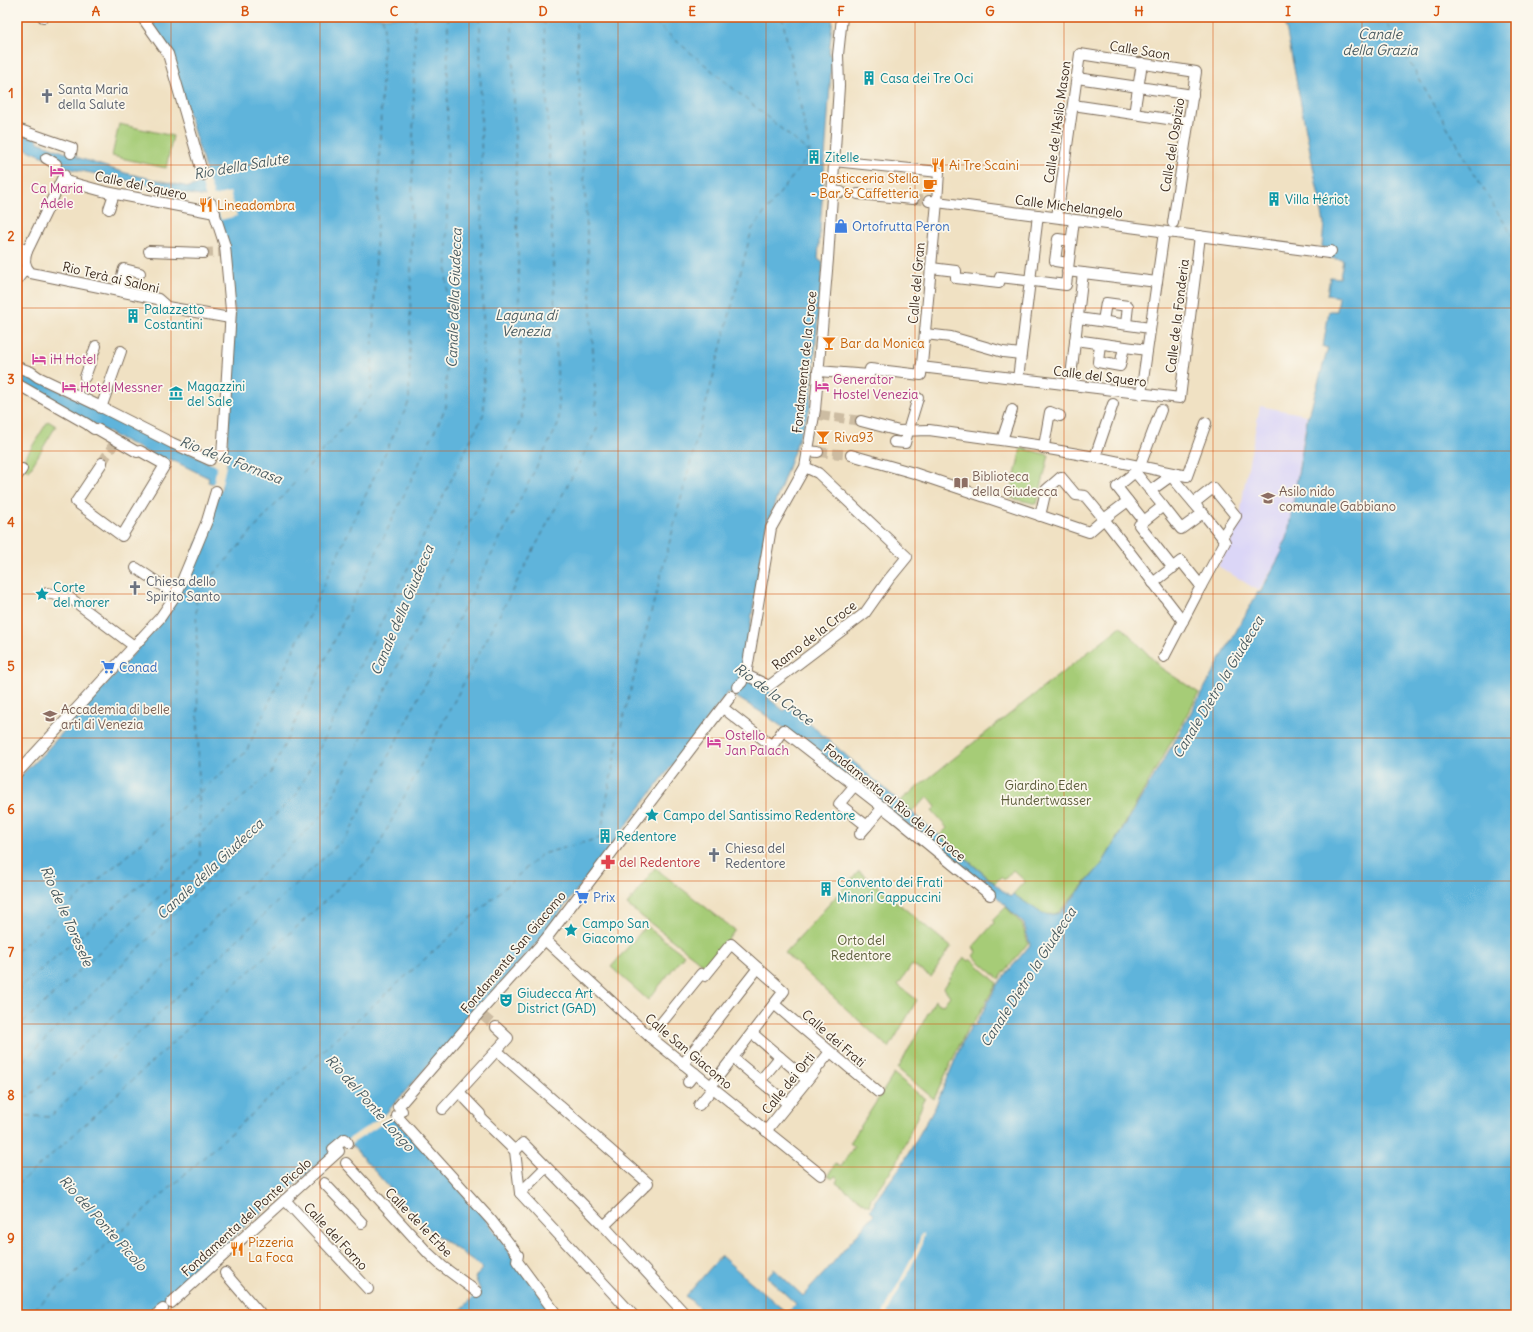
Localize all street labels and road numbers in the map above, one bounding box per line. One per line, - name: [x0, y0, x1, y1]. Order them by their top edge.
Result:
- street label: Calle Saon: [1108, 37, 1172, 64]
- street label: Calle de l'Asilo Mason: [1040, 59, 1075, 184]
- street label: Calle del Ospizio: [1157, 97, 1188, 193]
- street label: Calle del Squero: [93, 167, 189, 204]
- street label: Calle Michelangelo: [1014, 191, 1124, 222]
- street label: Calle del Gran: [904, 241, 929, 325]
- street label: Rio Terà ai Saloni: [61, 258, 161, 297]
- street label: Calle de la Fonderia: [1162, 258, 1193, 374]
- street label: Fondamenta de la Croce: [789, 290, 820, 434]
- street label: Calle del Squero: [1052, 362, 1148, 391]
- street label: Ramo de la Croce: [769, 597, 860, 674]
- street label: Fondamenta al Rio de la Croce: [820, 740, 969, 865]
- street label: Fondamenta San Giacomo: [457, 888, 570, 1017]
- street label: Calle dei Frati: [798, 1006, 869, 1071]
- street label: Calle San Giacomo: [641, 1010, 736, 1093]
- street label: Calle dei Orti: [758, 1049, 819, 1118]
- street label: Fondamenta del Ponte Picolo: [178, 1154, 315, 1280]
- street label: Calle de le Erbe: [381, 1184, 456, 1260]
- street label: Calle del Forno: [300, 1199, 371, 1274]

